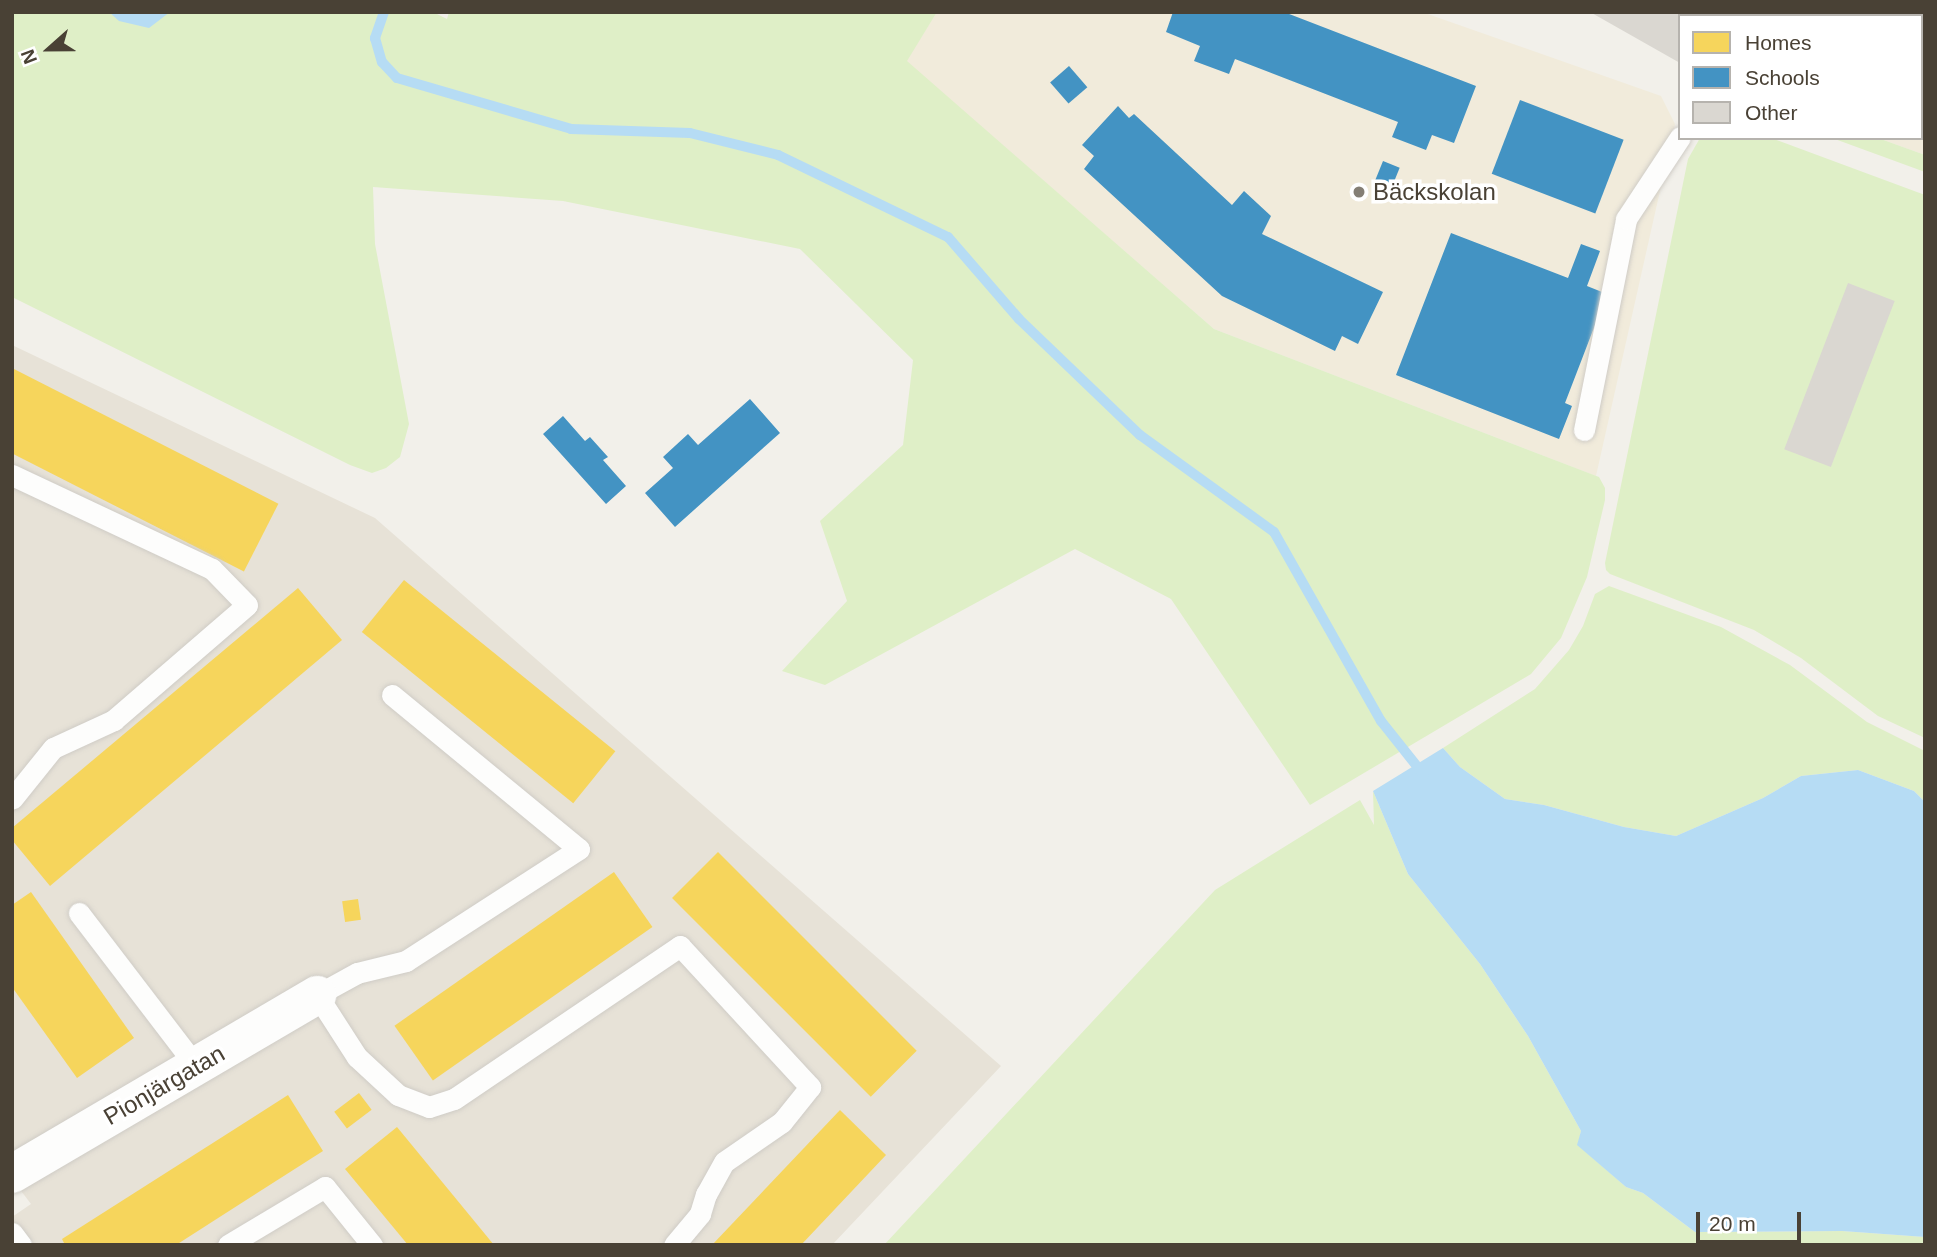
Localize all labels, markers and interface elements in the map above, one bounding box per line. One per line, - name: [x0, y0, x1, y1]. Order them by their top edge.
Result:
- north arrow: [14, 14, 84, 84]
- legend: [1678, 14, 1923, 140]
- text: Homes: [1745, 31, 1812, 54]
- text: N: [17, 47, 41, 67]
- text: Schools: [1745, 66, 1820, 89]
- text: Other: [1745, 101, 1798, 124]
- place label: Bäckskolan: [1373, 178, 1496, 206]
- marker: Bäckskolan: [1351, 184, 1367, 200]
- street label: Pionjärgatan: [98, 1039, 230, 1131]
- scale bar: [1699, 1198, 1804, 1242]
- text: 20 m: [1709, 1212, 1756, 1235]

